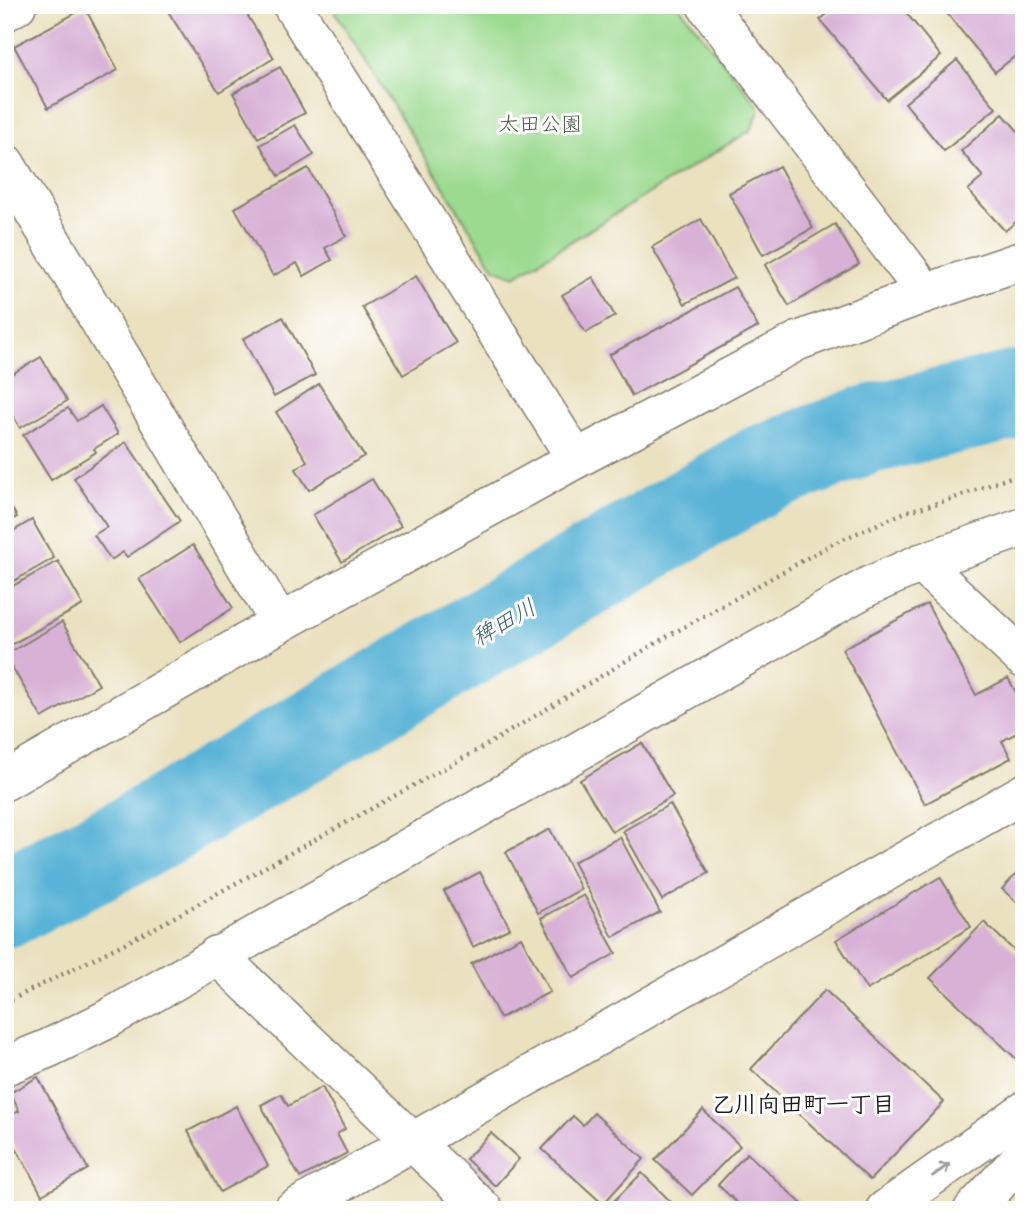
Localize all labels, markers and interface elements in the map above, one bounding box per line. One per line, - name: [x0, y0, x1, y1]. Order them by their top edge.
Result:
- park label: 太田公園: [498, 106, 582, 138]
- water label: 稗田川: [464, 589, 542, 653]
- district label: 乙川向田町一丁目: [711, 1085, 895, 1120]
- one-way arrow: [931, 1163, 950, 1178]

